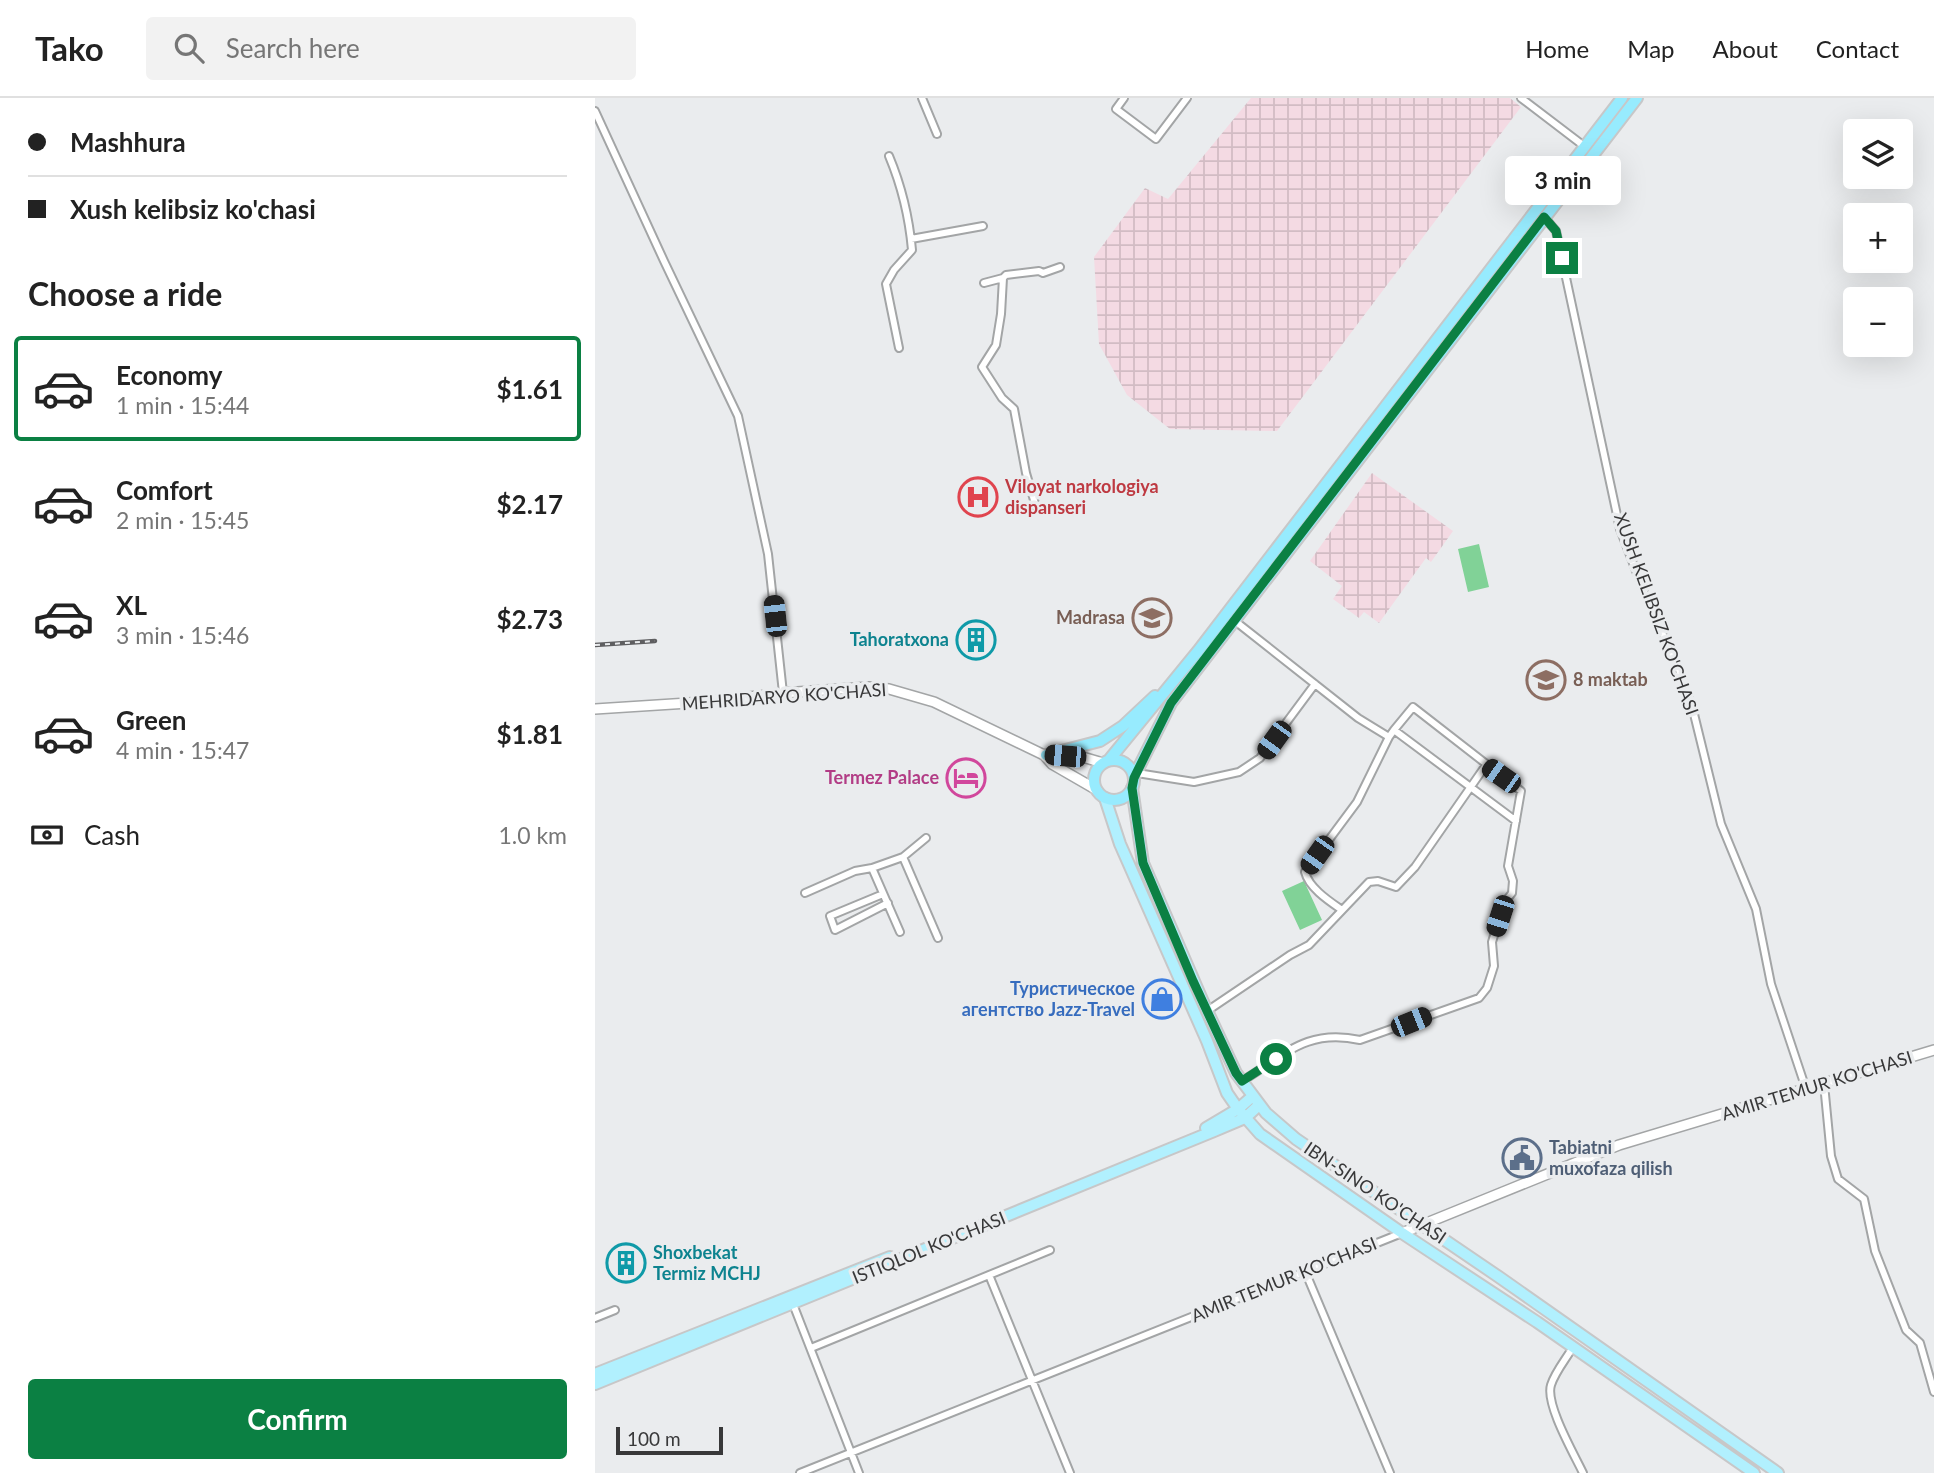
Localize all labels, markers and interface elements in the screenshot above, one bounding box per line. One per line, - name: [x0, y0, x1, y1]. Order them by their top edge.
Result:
- search box: [146, 17, 636, 80]
- text: Tako: [35, 28, 104, 68]
- icon: search: [170, 29, 208, 67]
- text: Search here: [226, 32, 360, 64]
- text: Home: [1525, 34, 1589, 63]
- text: Map: [1627, 34, 1675, 63]
- text: About: [1713, 34, 1778, 63]
- text: Contact: [1816, 34, 1899, 63]
- map controls: [1843, 119, 1913, 357]
- button: layers: [1843, 119, 1913, 189]
- text: Mashhura: [70, 126, 186, 158]
- callout: 3 min: [1504, 156, 1620, 206]
- text: 3 min: [1534, 166, 1592, 194]
- text: Xush kelibsiz ko'chasi: [70, 193, 316, 225]
- button: +: [1843, 203, 1913, 273]
- route end: [1546, 242, 1578, 274]
- text: Choose a ride: [28, 274, 222, 313]
- button: −: [1843, 287, 1913, 357]
- icon: car: [32, 357, 95, 420]
- text: Economy: [116, 359, 222, 391]
- text: $1.61: [497, 373, 563, 405]
- text: 1 min · 15:44: [116, 391, 249, 419]
- icon: car: [32, 472, 95, 535]
- text: Comfort: [116, 474, 213, 506]
- place label: Viloyat narkologiya dispanseri: [1004, 475, 1159, 518]
- hospital icon: Viloyat narkologiya dispanseri: [957, 476, 999, 518]
- text: $2.17: [497, 488, 563, 520]
- text: 2 min · 15:45: [116, 506, 249, 534]
- street label: XUSH KELIBSIZ KO'CHASI: [1610, 510, 1704, 718]
- icon: car: [32, 587, 95, 650]
- text: XL: [116, 589, 147, 621]
- car: [763, 594, 788, 638]
- school or university icon: Madrasa: [1131, 597, 1173, 639]
- text: $2.73: [497, 603, 563, 635]
- place label: Madrasa: [1056, 606, 1125, 628]
- building icon: Tahoratxona: [955, 619, 997, 661]
- text: 3 min · 15:46: [116, 621, 249, 649]
- place label: Tahoratxona: [850, 628, 949, 650]
- school or university icon: 8 maktab: [1525, 659, 1567, 701]
- place label: 8 maktab: [1573, 668, 1648, 690]
- street label: МEHRIDARYO KO'CHASI: [681, 678, 887, 714]
- icon: car: [32, 702, 95, 765]
- text: Green: [116, 704, 186, 736]
- car: [1254, 717, 1295, 763]
- text: $1.81: [497, 718, 563, 750]
- text: 4 min · 15:47: [116, 736, 249, 764]
- car: [1044, 744, 1087, 768]
- car: [1478, 755, 1525, 797]
- hotel icon: Termez Palace: [945, 757, 987, 799]
- place label: Termez Palace: [825, 766, 939, 788]
- icon: cash: [28, 816, 66, 854]
- text: Cash: [84, 819, 140, 851]
- text: 1.0 km: [498, 821, 567, 849]
- car: [1297, 832, 1338, 878]
- car: [1484, 893, 1517, 939]
- place label: Туристическое агентство Jazz-Travel: [962, 977, 1135, 1020]
- shop icon: Туристическое агентство Jazz-Travel: [1141, 978, 1183, 1020]
- car: [1388, 1004, 1435, 1040]
- route start: [1260, 1043, 1292, 1075]
- street label: AMIR TEMUR KO'CHASI: [1719, 1046, 1915, 1125]
- street label: IBN-SINO KO'CHASI: [1300, 1136, 1451, 1248]
- place label: Tabiatni muxofaza qilish: [1549, 1136, 1673, 1179]
- public building icon: Tabiatni muxofaza qilish: [1501, 1137, 1543, 1179]
- street label: ISTIQLOL KO'CHASI: [849, 1206, 1008, 1288]
- street label: AMIR TEMUR KO'CHASI: [1188, 1232, 1380, 1326]
- place label: Shoxbekat Termiz MCHJ: [653, 1241, 761, 1284]
- building icon: Shoxbekat Termiz MCHJ: [605, 1242, 647, 1284]
- button: Confirm: [28, 1379, 567, 1459]
- scale bar: [616, 1424, 723, 1456]
- text: 100 m: [627, 1427, 681, 1450]

